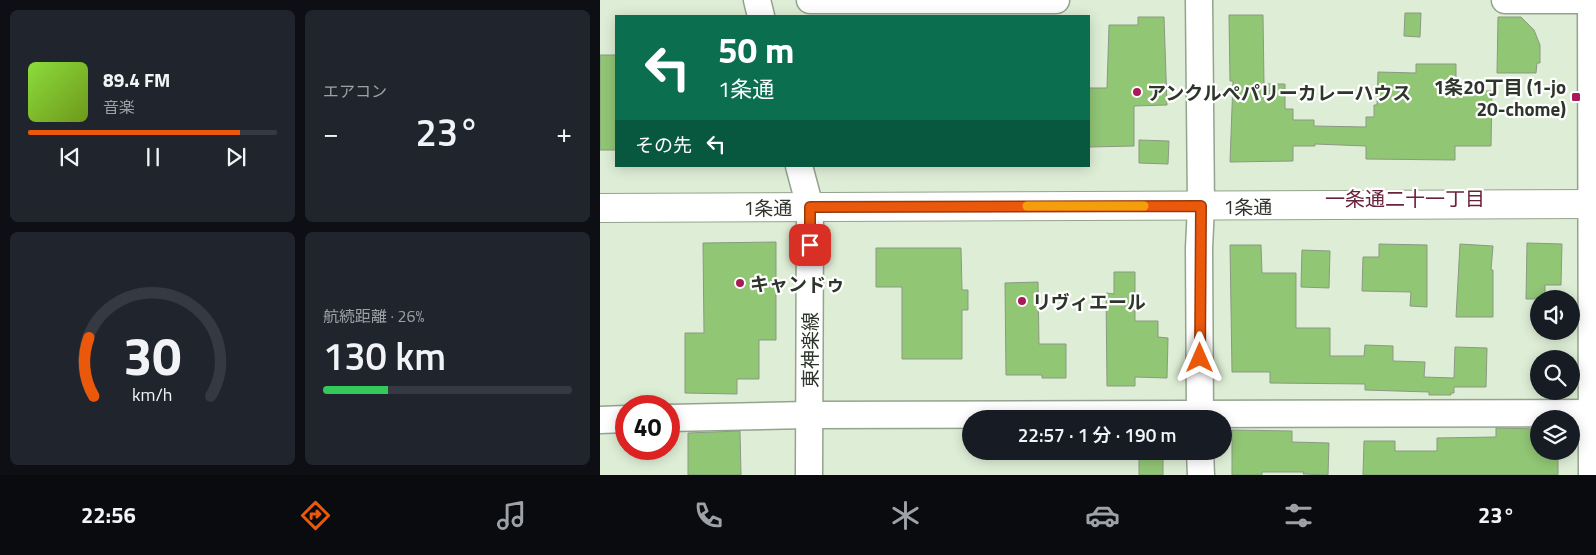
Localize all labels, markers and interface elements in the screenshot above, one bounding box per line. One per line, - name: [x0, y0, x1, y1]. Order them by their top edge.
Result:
- text: 50 m: [718, 23, 794, 77]
- icon: left: [635, 35, 700, 100]
- text: 89.4 FM: [103, 65, 170, 94]
- text: 1条通: [718, 72, 774, 106]
- place label: 1条20丁目 (1-jo 20-chome): [1434, 72, 1566, 123]
- place label: アンクルぺパリーカレーハウス: [1147, 78, 1411, 107]
- text: エアコン: [323, 79, 387, 103]
- marker: アンクルぺパリーカレーハウス: [1131, 86, 1143, 98]
- marker: 1条20丁目 (1-jo 20-chome): [1570, 91, 1582, 103]
- text: 音楽: [103, 95, 135, 119]
- text: 23°: [416, 103, 479, 161]
- text: −: [323, 111, 339, 154]
- text: +: [556, 111, 572, 154]
- text: その先: [635, 130, 692, 159]
- icon: left: [702, 130, 730, 158]
- icon: previous: [56, 143, 84, 171]
- icon: pause: [139, 143, 167, 171]
- icon: next: [222, 143, 250, 171]
- district label: 一条通二十一丁目: [1325, 183, 1485, 214]
- street label: 1条通: [1224, 192, 1272, 221]
- street label: 1条通: [744, 193, 792, 222]
- pin: [789, 224, 831, 266]
- icon: arrive: [796, 231, 824, 259]
- place label: キャンドゥ: [750, 269, 845, 298]
- marker: キャンドゥ: [734, 277, 746, 289]
- place label: リヴィエール: [1032, 287, 1146, 316]
- map controls: [1530, 290, 1580, 460]
- button: sound: [1530, 290, 1580, 340]
- marker: リヴィエール: [1016, 295, 1028, 307]
- text: 航続距離 · 26%: [323, 304, 424, 328]
- street label: 東神楽線: [795, 312, 824, 388]
- text: 30: [123, 316, 182, 395]
- text: 130 km: [323, 327, 446, 385]
- position arrow: [1173, 331, 1225, 383]
- button: search: [1530, 350, 1580, 400]
- text: km/h: [132, 381, 173, 408]
- speed limit sign: 40: [615, 395, 680, 460]
- button: layers: [1530, 410, 1580, 460]
- text: 22:57 · 1 分 · 190 m: [1018, 420, 1176, 449]
- text: 22:56: [81, 498, 136, 532]
- icon: directions: [298, 498, 333, 533]
- icon: music: [494, 498, 529, 533]
- icon: phone: [691, 498, 726, 533]
- icon: climate: [888, 498, 923, 533]
- icon: car: [1085, 498, 1120, 533]
- icon: filters: [1281, 498, 1316, 533]
- text: 23°: [1478, 498, 1515, 532]

